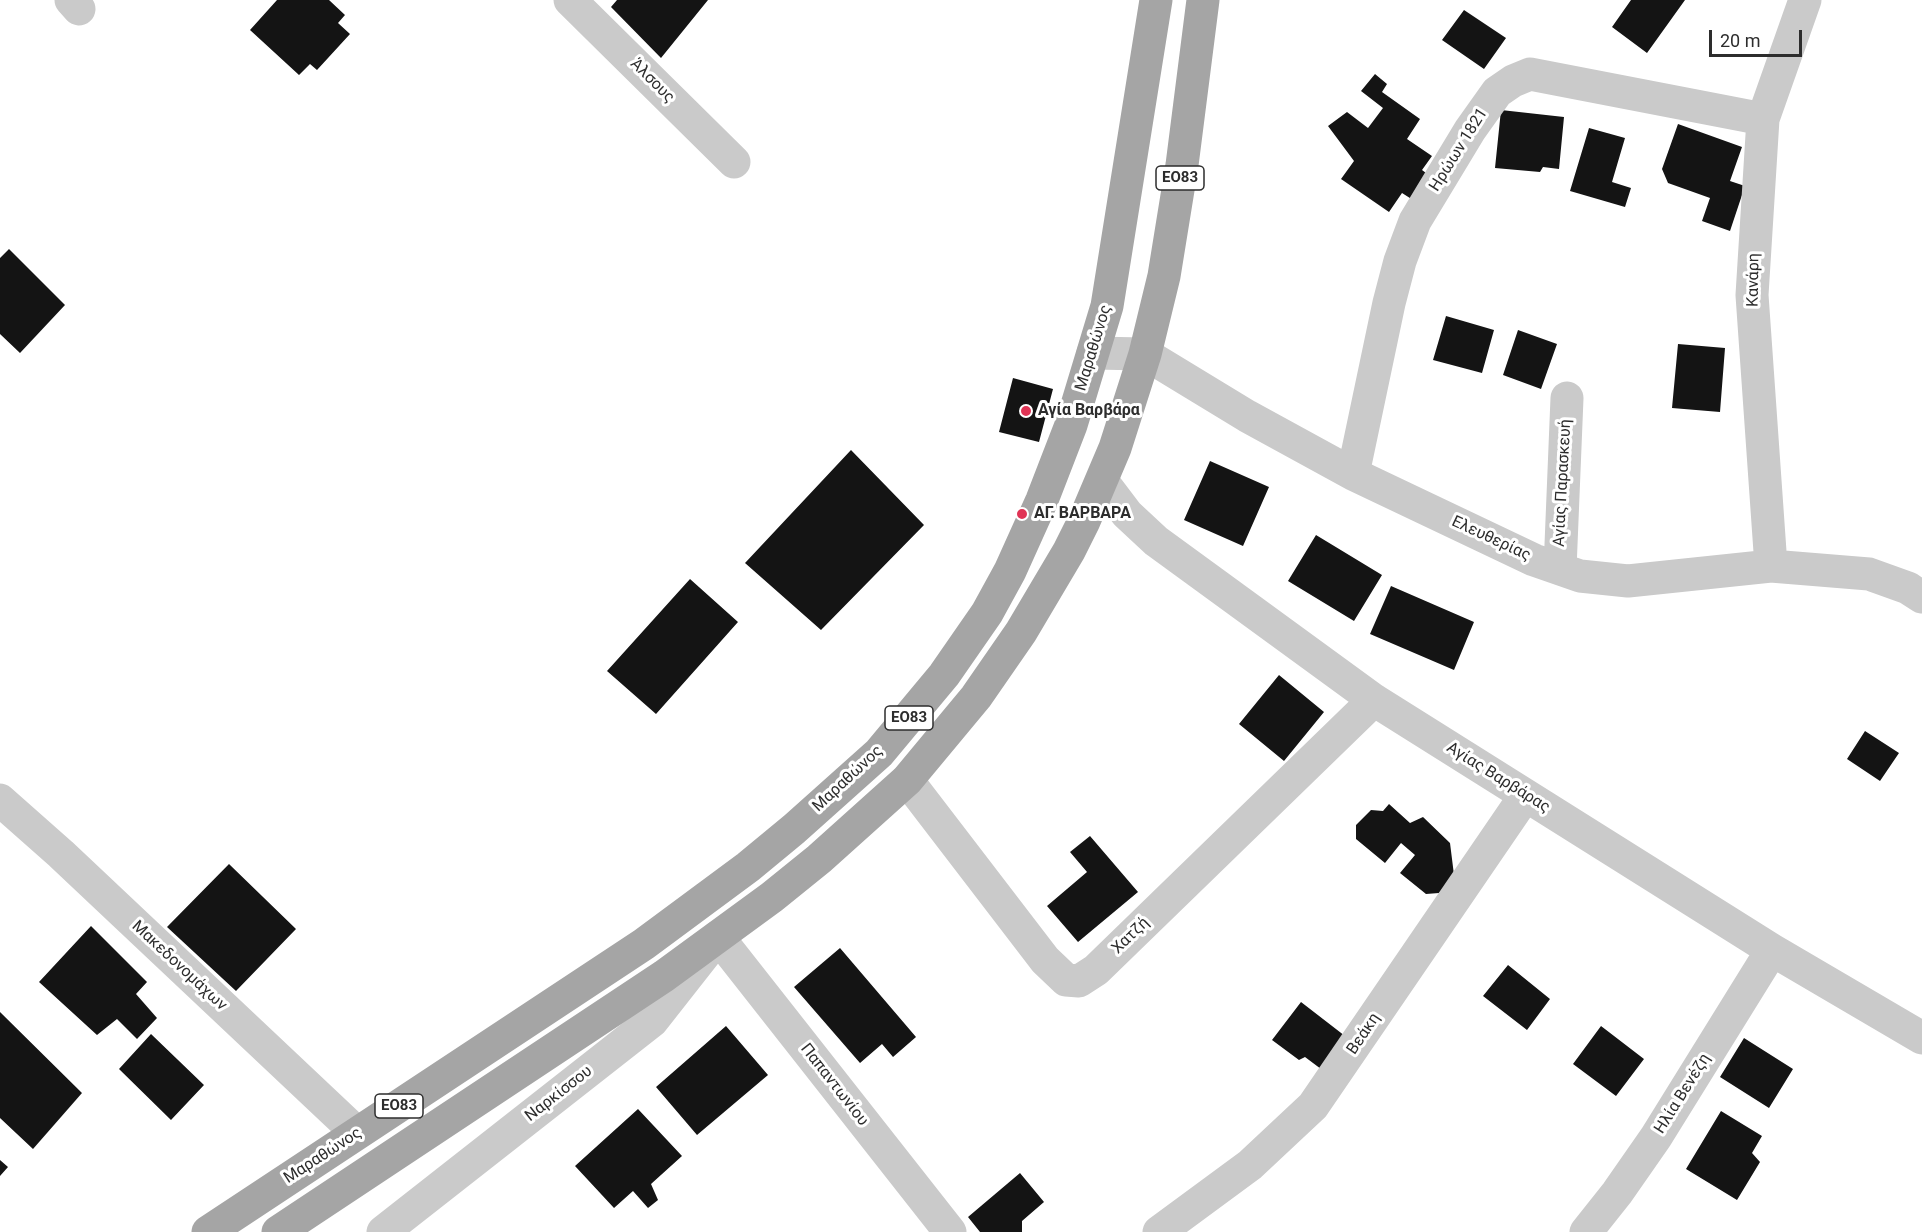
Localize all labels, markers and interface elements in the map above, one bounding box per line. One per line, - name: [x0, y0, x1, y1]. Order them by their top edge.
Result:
- scale bar: [1712, 18, 1805, 56]
- text: 20 m: [1720, 30, 1760, 51]
- street label: Άλσους: [626, 55, 678, 107]
- street label: Ηρώων 1821: [1426, 105, 1492, 195]
- road number: ΕΟ83: [1156, 166, 1204, 190]
- street label: Κανάρη: [1744, 253, 1764, 307]
- street label: Μαραθώνος: [1072, 303, 1116, 393]
- place label: Αγία Βαρβάρα: [1038, 401, 1140, 421]
- marker: Αγία Βαρβάρα: [1019, 404, 1033, 418]
- street label: Αγίας Παρασκευή: [1550, 419, 1576, 547]
- place label: ΑΓ. ΒΑΡΒΑΡΑ: [1034, 504, 1131, 524]
- marker: ΑΓ. ΒΑΡΒΑΡΑ: [1015, 507, 1029, 521]
- street label: Ελευθερίας: [1448, 512, 1534, 566]
- road number: ΕΟ83: [885, 706, 933, 730]
- street label: Αγίας Βαρβάρας: [1443, 739, 1553, 817]
- street label: Μαραθώνος: [809, 742, 887, 816]
- street label: Χατζή: [1108, 914, 1154, 958]
- street label: Μακεδονομάχων: [127, 917, 231, 1015]
- street label: Βεάκη: [1343, 1010, 1385, 1058]
- street label: Παπαντωνίου: [796, 1040, 872, 1130]
- street label: Ηλία Βενέζη: [1651, 1050, 1715, 1138]
- street label: Ναρκίσσου: [522, 1062, 596, 1126]
- road number: ΕΟ83: [375, 1094, 423, 1118]
- street label: Μαραθώνος: [281, 1124, 365, 1188]

